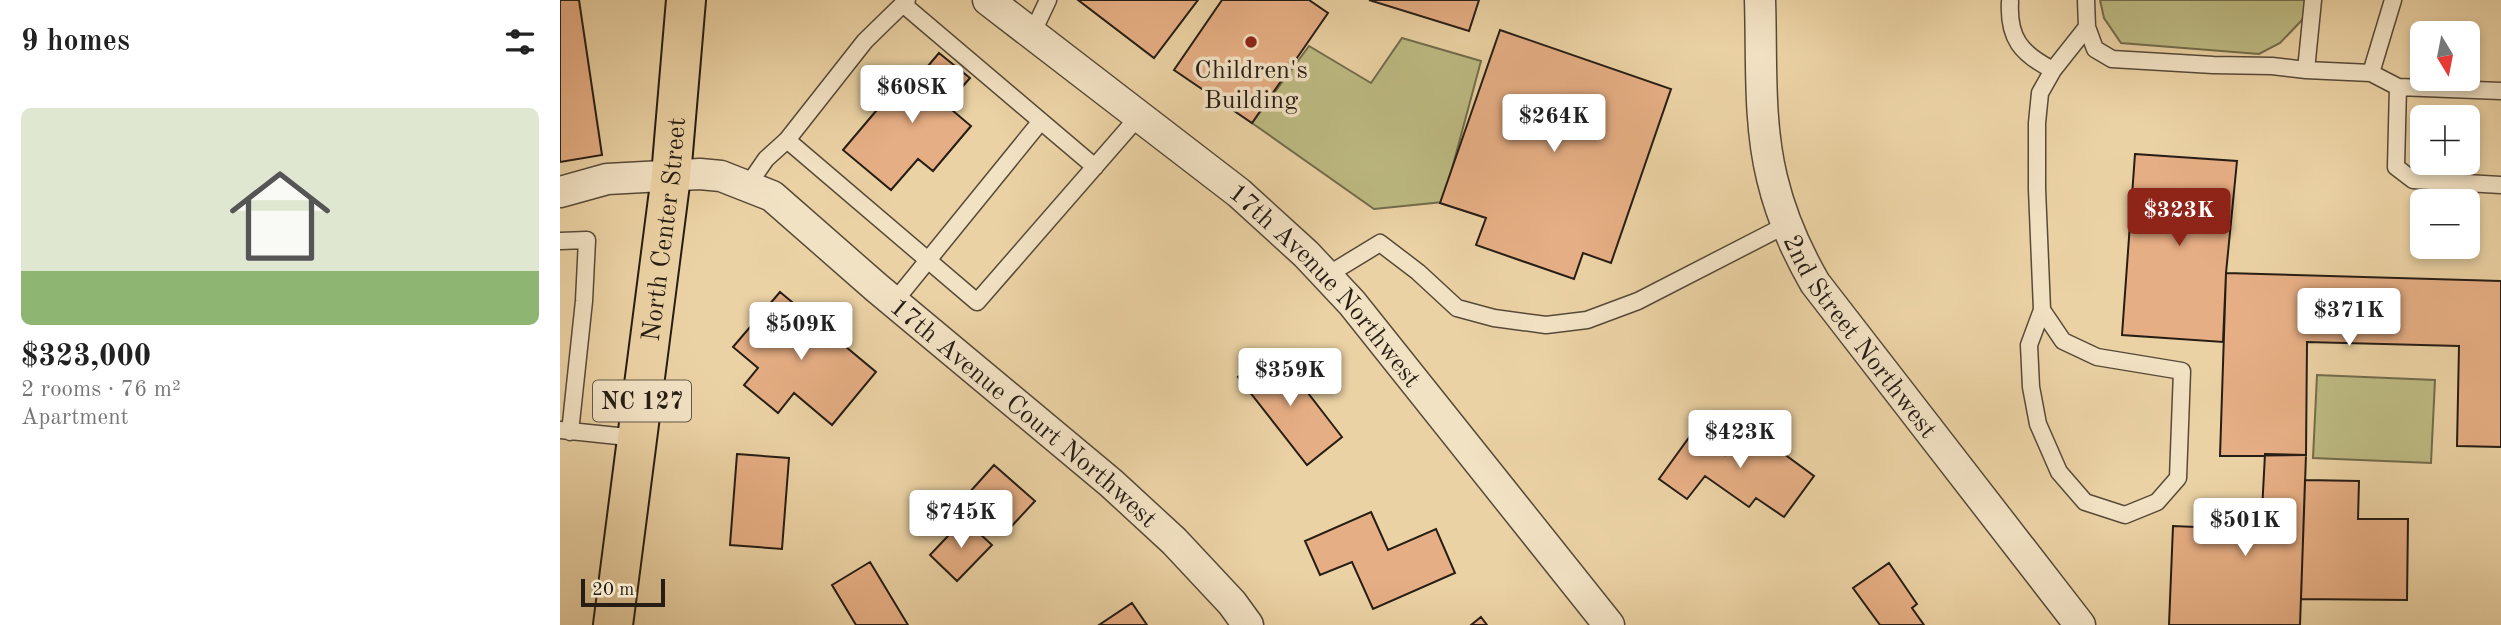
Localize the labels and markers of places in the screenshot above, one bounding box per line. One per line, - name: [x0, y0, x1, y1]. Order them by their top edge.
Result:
- marker: Children's Building: [1243, 34, 1259, 50]
- place label: Children's Building: [1194, 58, 1308, 114]
- pin: $608K: [863, 66, 961, 125]
- pin: $264K: [1505, 94, 1603, 154]
- pin: $323K: [2130, 188, 2228, 248]
- pin: $371K: [2300, 288, 2398, 348]
- pin: $509K: [752, 302, 850, 362]
- pin: $359K: [1241, 348, 1339, 408]
- pin: $423K: [1691, 410, 1789, 470]
- pin: $745K: [912, 490, 1010, 550]
- pin: $501K: [2196, 498, 2294, 558]

